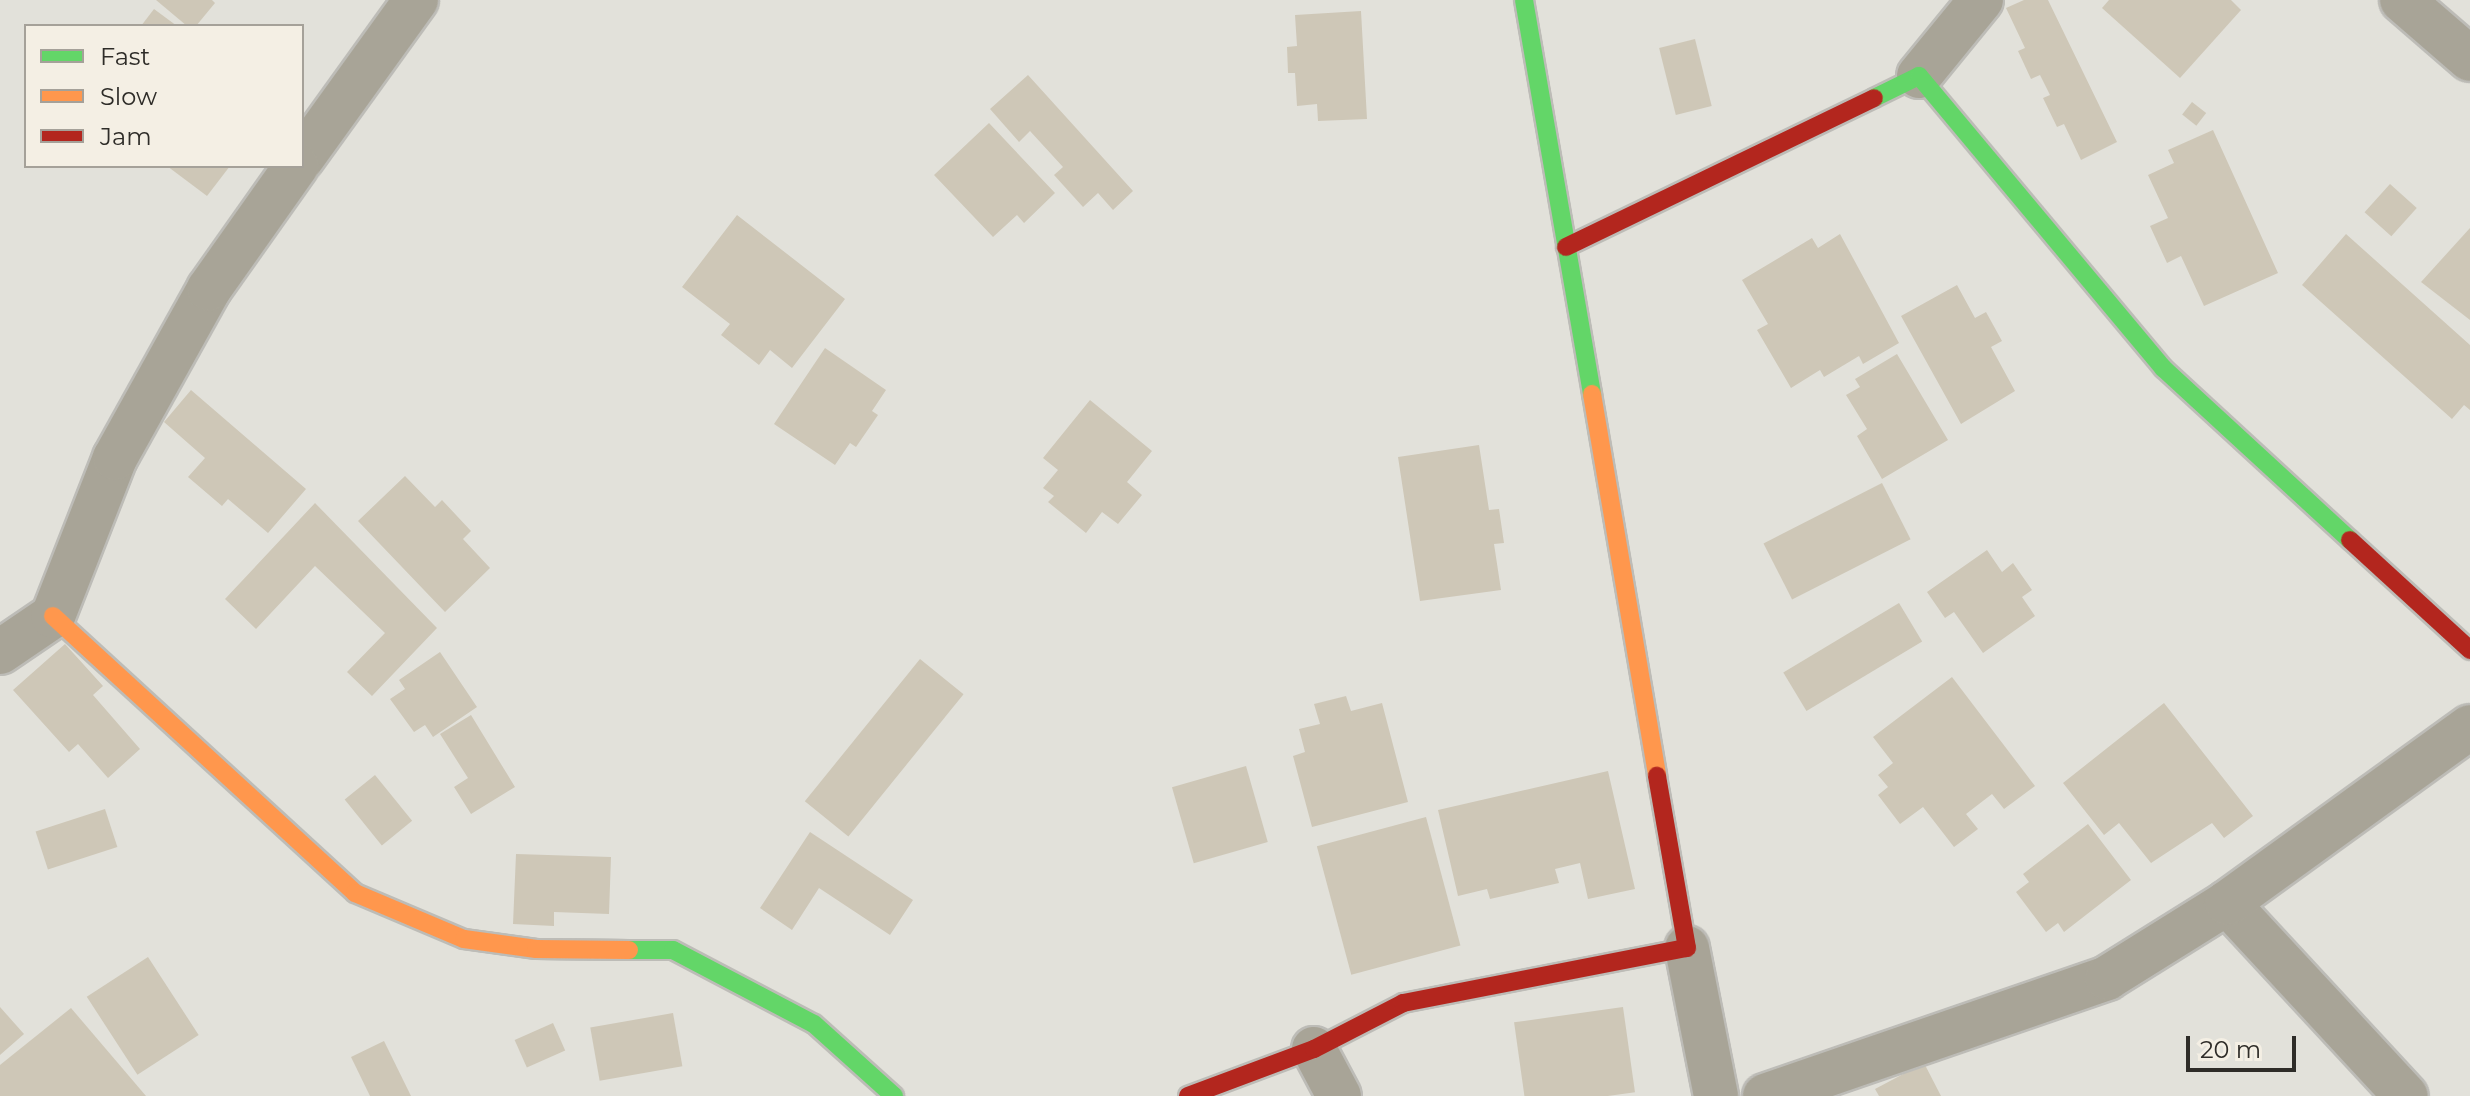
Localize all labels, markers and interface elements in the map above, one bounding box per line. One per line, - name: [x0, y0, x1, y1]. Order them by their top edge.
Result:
- legend: [24, 24, 304, 168]
- text: Fast: [100, 42, 150, 71]
- text: Slow: [100, 82, 157, 111]
- text: Jam: [100, 122, 152, 151]
- scale bar: [2190, 1020, 2300, 1070]
- text: 20 m: [2200, 1035, 2261, 1064]

